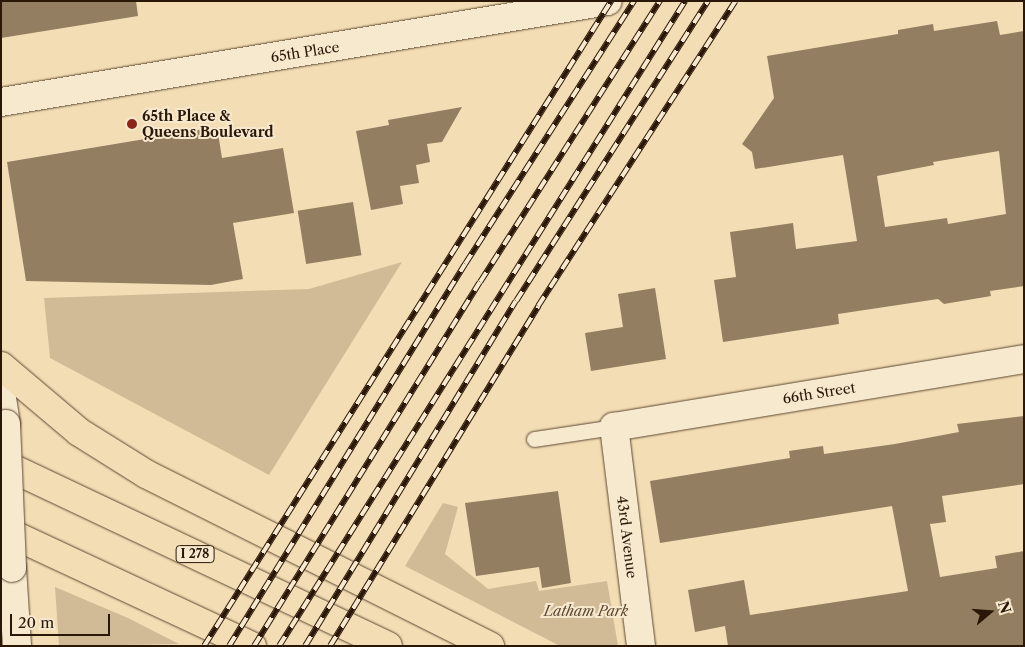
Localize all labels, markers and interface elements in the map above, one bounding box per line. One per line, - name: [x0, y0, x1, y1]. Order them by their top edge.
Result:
- street label: 65th Place: [270, 38, 340, 66]
- place label: 65th Place & Queens Boulevard: [142, 108, 274, 140]
- marker: 65th Place & Queens Boulevard: [126, 118, 138, 130]
- street label: 66th Street: [781, 379, 857, 407]
- street label: 43rd Avenue: [614, 495, 640, 579]
- road number: I 278: [175, 544, 215, 564]
- north arrow: [965, 587, 1015, 637]
- text: N: [994, 599, 1015, 616]
- park label: Latham Park: [544, 603, 628, 619]
- scale bar: [12, 604, 112, 636]
- text: 20 m: [18, 613, 54, 632]

